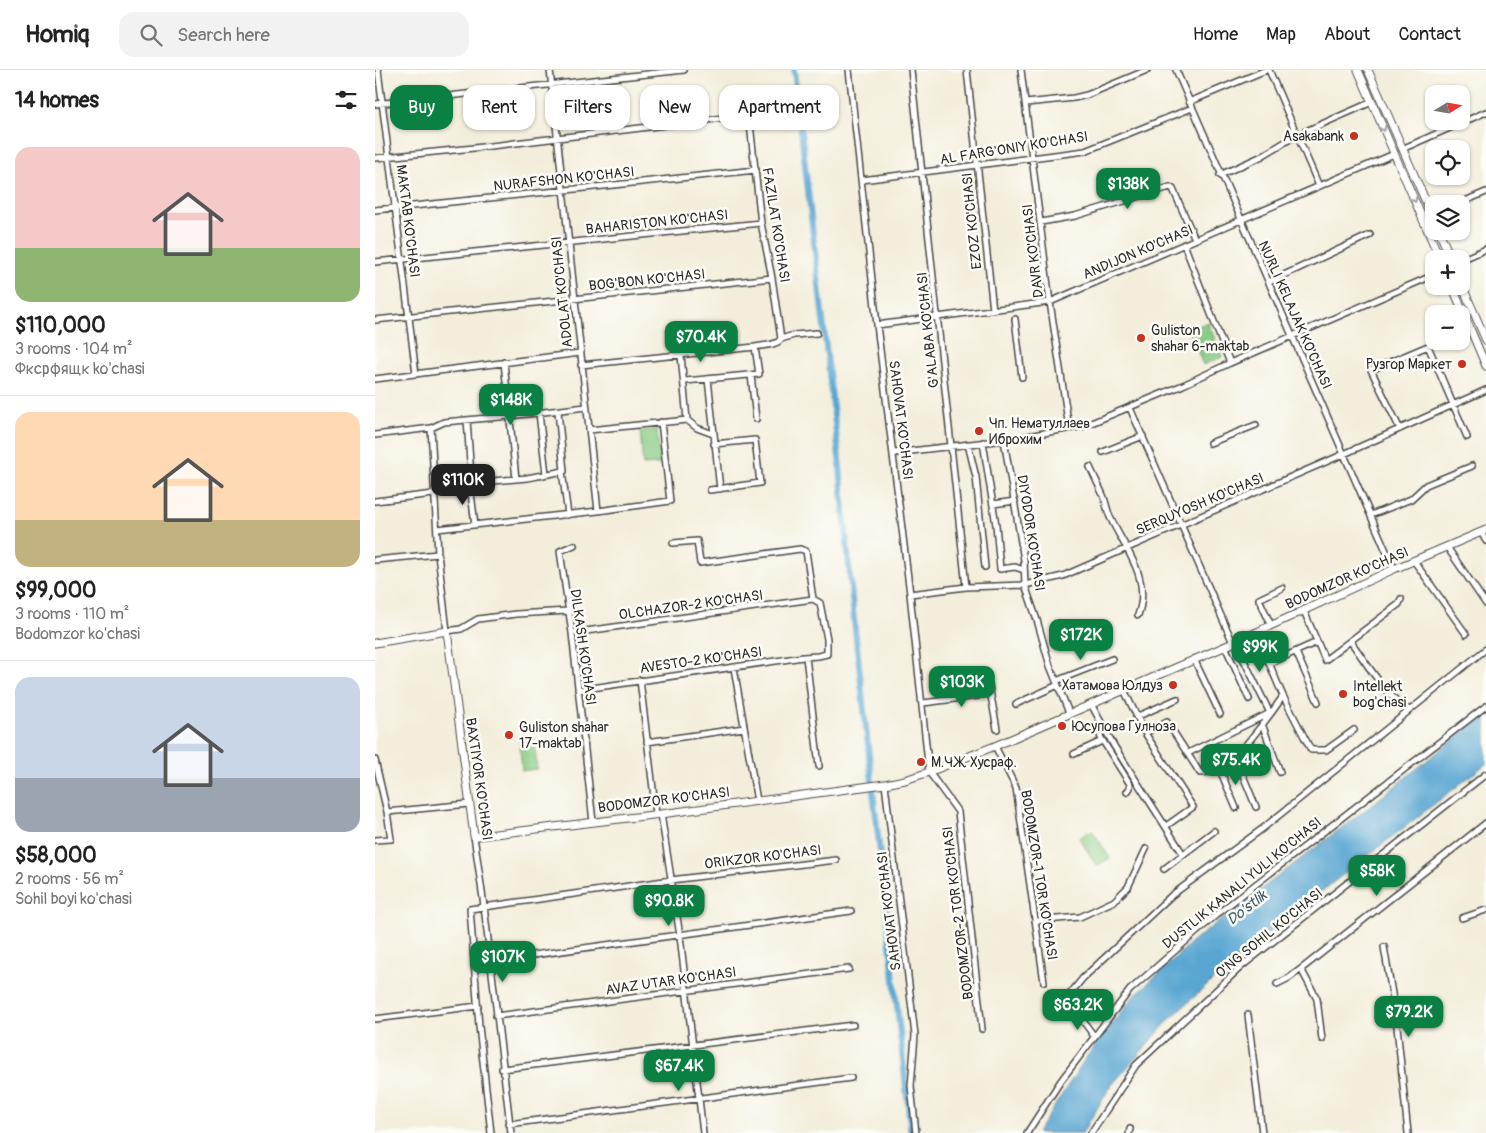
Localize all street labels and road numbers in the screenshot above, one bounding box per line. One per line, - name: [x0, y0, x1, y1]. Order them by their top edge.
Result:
- street label: AL FARG'ONIY KO'CHASI: [939, 128, 1089, 168]
- street label: NURAFSHON KO'CHASI: [493, 163, 635, 195]
- street label: MAKTAB KO'CHASI: [393, 164, 423, 278]
- street label: FAZILAT KO'CHASI: [758, 166, 794, 284]
- street label: EZOZ KO'CHASI: [958, 172, 986, 270]
- street label: DAVR KO'CHASI: [1019, 203, 1047, 299]
- street label: BAHARISTON KO'CHASI: [585, 206, 729, 238]
- street label: ANDIJON KO'CHASI: [1080, 221, 1196, 283]
- street label: ADOLAT KO'CHASI: [548, 235, 576, 349]
- street label: NURLI KELAJAK KO'CHASI: [1255, 238, 1335, 392]
- street label: BOG'BON KO'CHASI: [588, 265, 706, 295]
- street label: G'ALABA KO'CHASI: [913, 271, 943, 389]
- street label: SAHOVAT KO'CHASI: [885, 359, 917, 481]
- street label: SERQUYOSH KO'CHASI: [1134, 469, 1266, 539]
- street label: DIYODOR KO'CHASI: [1013, 474, 1049, 592]
- street label: BODOMZOR KO'CHASI: [1283, 543, 1411, 613]
- street label: OLCHAZOR-2 KO'CHASI: [618, 586, 764, 624]
- street label: DILKASH KO'CHASI: [566, 588, 600, 706]
- street label: AVESTO-2 KO'CHASI: [639, 643, 763, 677]
- street label: BAXTIYOR KO'CHASI: [462, 717, 496, 841]
- street label: BODOMZOR KO'CHASI: [597, 783, 731, 817]
- street label: BODOMZOR-1 TOR KO'CHASI: [1017, 789, 1061, 961]
- street label: DUSTLIK KANALI YULI KO'CHASI: [1159, 814, 1325, 952]
- street label: BODOMZOR-2 TOR KO'CHASI: [939, 825, 977, 1001]
- street label: ORIKZOR KO'CHASI: [704, 841, 822, 873]
- street label: SAHOVAT KO'CHASI: [873, 850, 905, 972]
- street label: O'NG SOHIL KO'CHASI: [1212, 885, 1326, 981]
- street label: AVAZ UTAR KO'CHASI: [605, 963, 737, 999]

